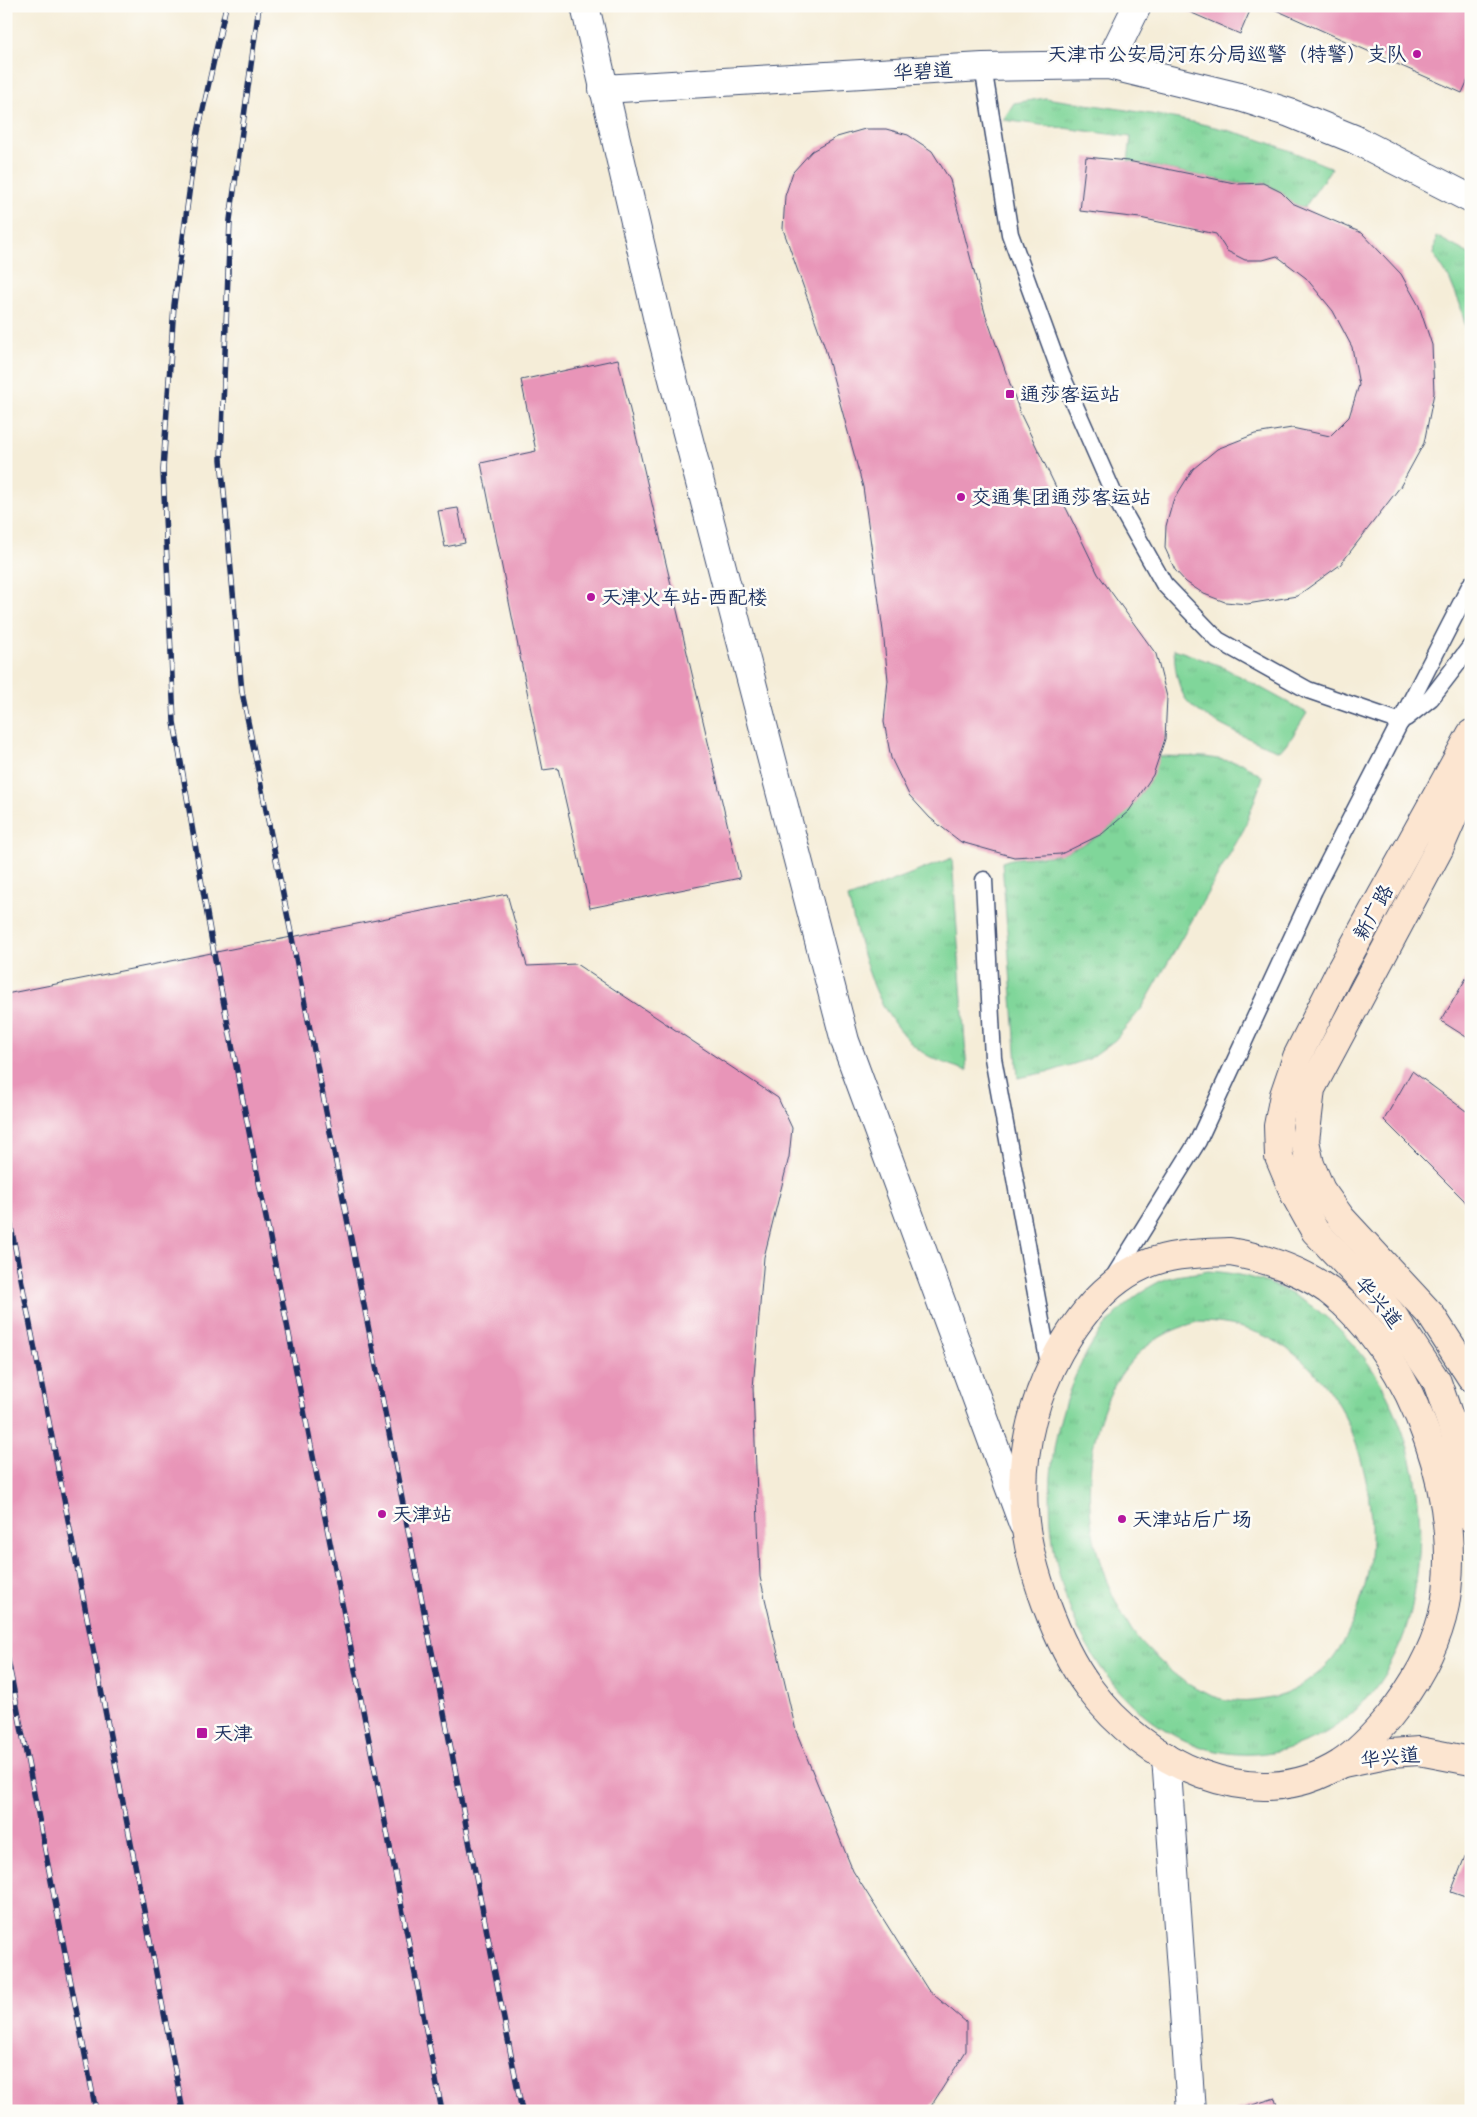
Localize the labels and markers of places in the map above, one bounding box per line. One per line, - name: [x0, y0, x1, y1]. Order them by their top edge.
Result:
- place label: 天津市公安局河东分局巡警（特警）支队: [1047, 43, 1407, 71]
- marker: 天津市公安局河东分局巡警（特警）支队: [1411, 48, 1423, 60]
- place label: 通莎客运站: [1020, 383, 1120, 411]
- marker: 通莎客运站: [1004, 388, 1016, 400]
- place label: 交通集团通莎客运站: [971, 486, 1151, 514]
- marker: 交通集团通莎客运站: [955, 491, 967, 503]
- place label: 天津火车站-西配楼: [601, 586, 768, 614]
- marker: 天津火车站-西配楼: [585, 591, 597, 603]
- place label: 天津站: [392, 1503, 452, 1531]
- marker: 天津站: [376, 1508, 388, 1520]
- place label: 天津站后广场: [1132, 1508, 1252, 1536]
- marker: 天津站后广场: [1116, 1513, 1128, 1525]
- place label: 天津: [213, 1722, 253, 1750]
- marker: 天津: [195, 1726, 209, 1740]

